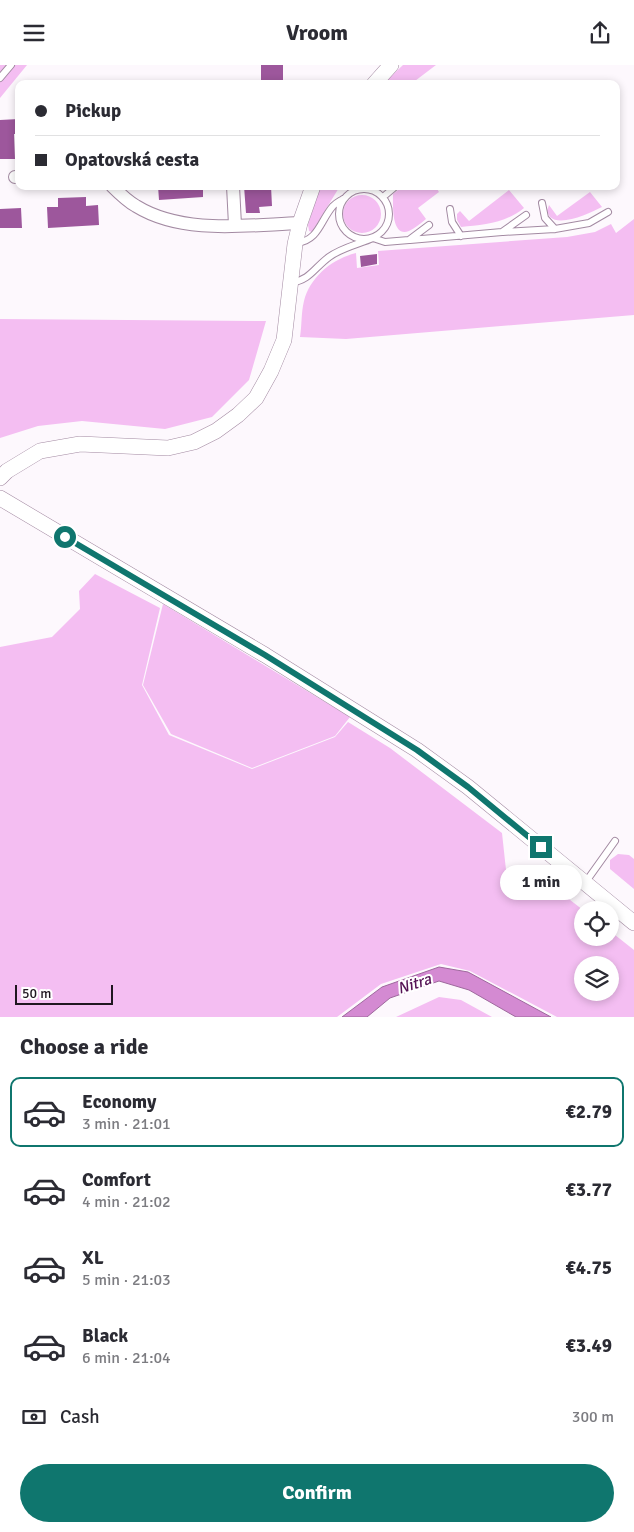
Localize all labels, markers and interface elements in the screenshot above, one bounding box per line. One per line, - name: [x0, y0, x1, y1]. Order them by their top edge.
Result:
- icon: menu: [20, 19, 48, 47]
- text: Vroom: [286, 19, 348, 46]
- icon: share: [586, 19, 614, 47]
- text: Pickup: [65, 99, 121, 123]
- text: Opatovská cesta: [65, 148, 199, 172]
- route start: [54, 526, 76, 548]
- route end: [530, 836, 552, 858]
- callout: 1 min: [500, 865, 582, 899]
- text: 1 min: [522, 872, 560, 892]
- map controls: [574, 901, 619, 1001]
- button: locate: [574, 901, 619, 946]
- button: layers: [574, 956, 619, 1001]
- water label: Nitra: [395, 969, 435, 999]
- scale bar: [15, 982, 112, 1005]
- text: 50 m: [22, 985, 51, 1002]
- text: Choose a ride: [20, 1033, 148, 1060]
- icon: car: [22, 1090, 67, 1135]
- text: Economy: [82, 1090, 156, 1114]
- text: €2.79: [566, 1100, 612, 1124]
- text: 3 min · 21:01: [82, 1114, 171, 1134]
- icon: car: [22, 1168, 67, 1213]
- text: Comfort: [82, 1168, 151, 1192]
- text: €3.77: [566, 1178, 612, 1202]
- text: 4 min · 21:02: [82, 1192, 171, 1212]
- icon: car: [22, 1246, 67, 1291]
- text: XL: [82, 1246, 104, 1270]
- text: €4.75: [566, 1256, 612, 1280]
- text: 5 min · 21:03: [82, 1270, 171, 1290]
- icon: car: [22, 1324, 67, 1369]
- text: Black: [82, 1324, 128, 1348]
- text: €3.49: [566, 1334, 612, 1358]
- text: 6 min · 21:04: [82, 1348, 171, 1368]
- icon: cash: [20, 1403, 48, 1431]
- text: Cash: [60, 1405, 100, 1429]
- text: 300 m: [572, 1407, 614, 1427]
- button: Confirm: [20, 1464, 614, 1522]

